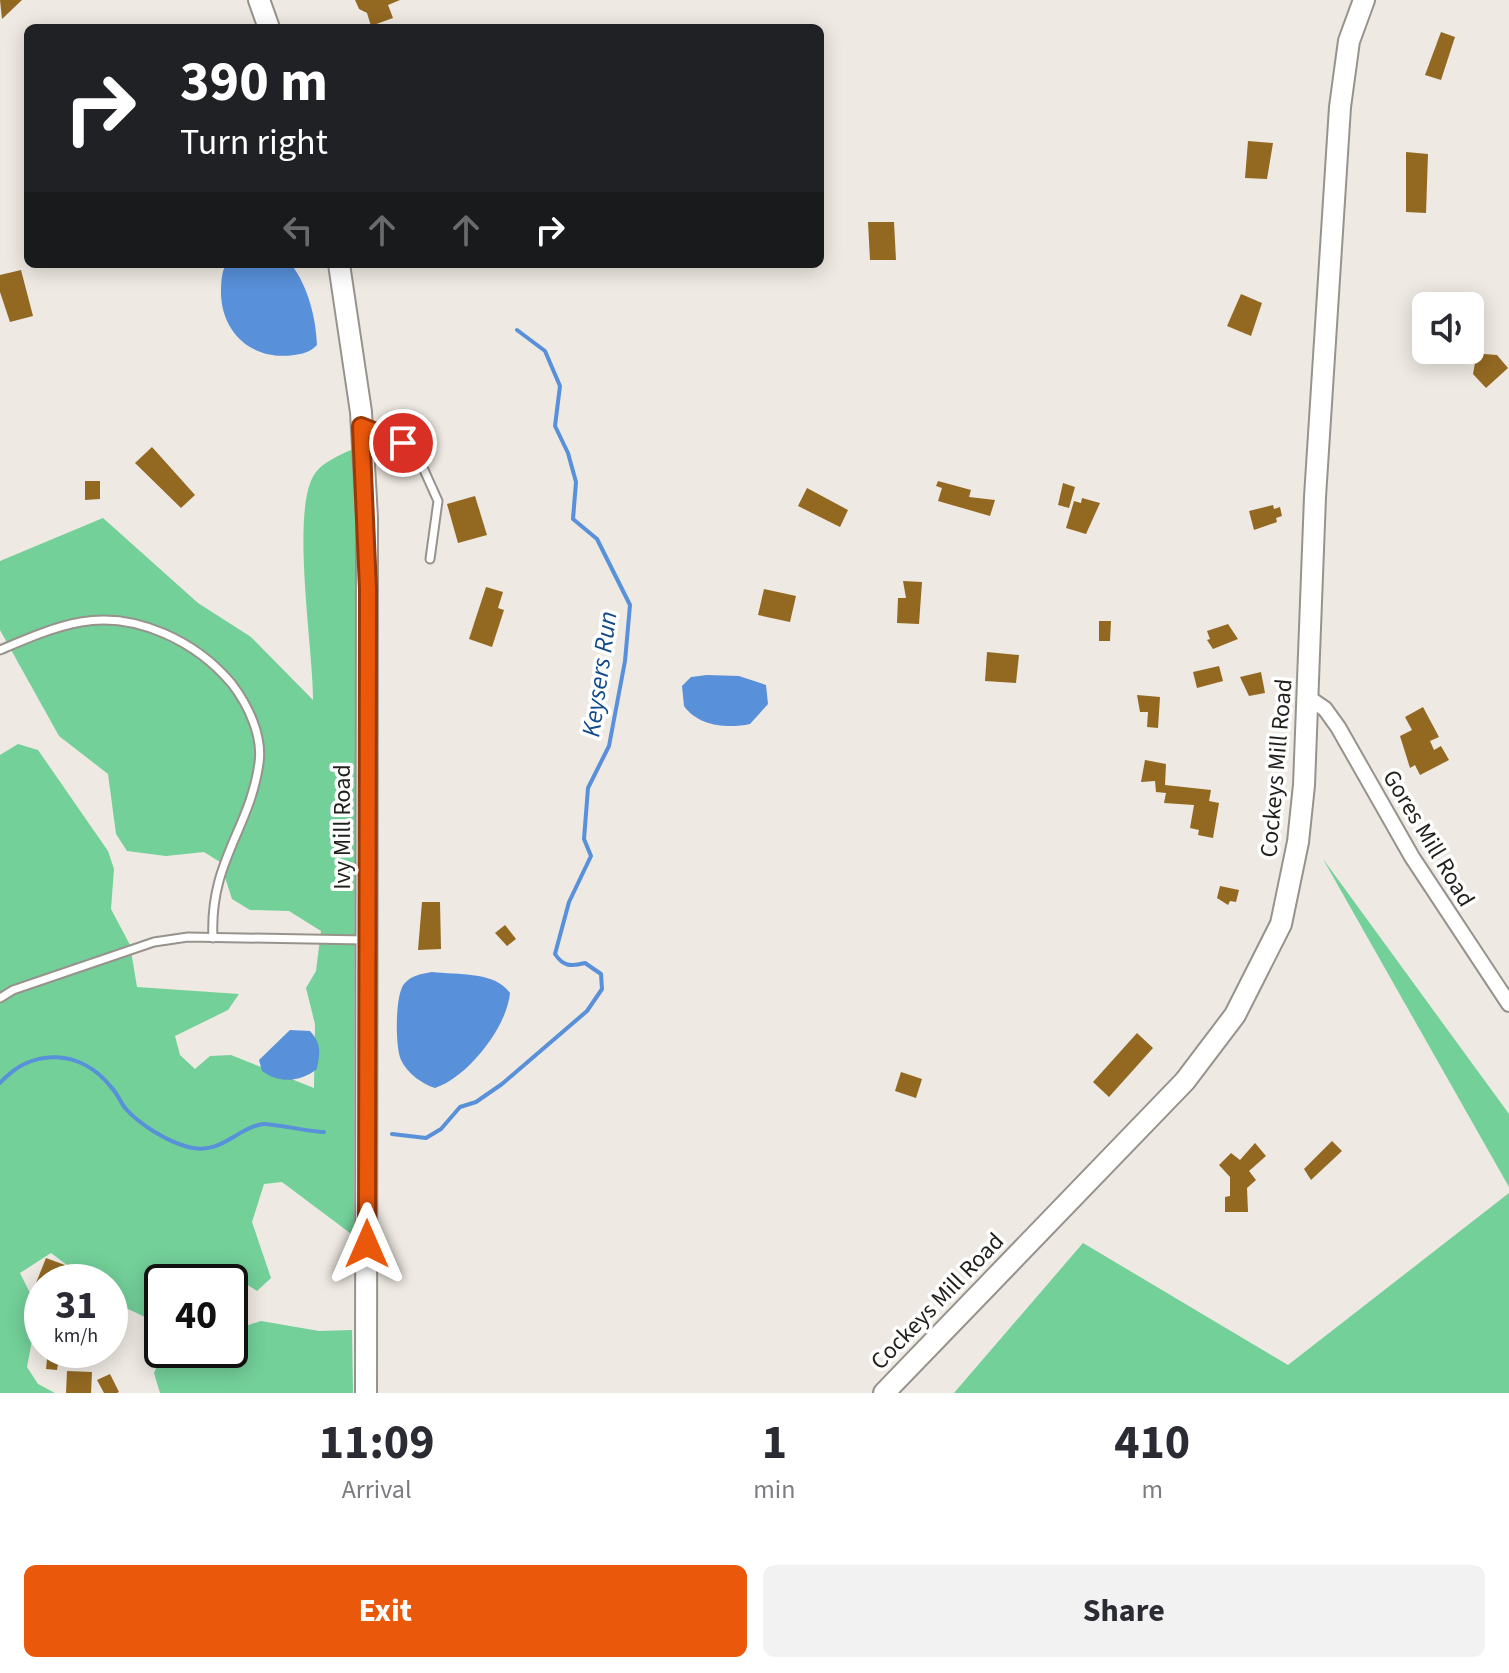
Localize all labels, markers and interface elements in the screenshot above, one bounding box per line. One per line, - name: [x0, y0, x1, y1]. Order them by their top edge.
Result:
- text: 390 m: [180, 43, 328, 122]
- icon: right: [48, 56, 152, 160]
- text: Turn right: [180, 117, 328, 168]
- icon: left: [276, 208, 320, 252]
- icon: ahead: [360, 208, 404, 252]
- icon: ahead: [444, 208, 488, 252]
- icon: right: [528, 208, 572, 252]
- map controls: [1412, 292, 1484, 364]
- button: sound: [1412, 292, 1484, 364]
- pin: [369, 409, 437, 477]
- icon: arrive: [381, 421, 425, 465]
- water label: Keysers Run: [572, 609, 627, 740]
- street label: Cockeys Mill Road: [1251, 677, 1302, 859]
- street label: Gores Mill Road: [1374, 763, 1483, 914]
- street label: Ivy Mill Road: [325, 764, 360, 890]
- position arrow: [325, 1202, 409, 1286]
- street label: Cockeys Mill Road: [863, 1225, 1012, 1378]
- speed limit sign: 40: [144, 1264, 248, 1368]
- text: 31: [55, 1277, 97, 1334]
- text: km/h: [54, 1322, 98, 1350]
- text: 11:09: [319, 1409, 435, 1477]
- text: 1: [762, 1409, 787, 1477]
- text: 410: [1114, 1409, 1190, 1477]
- text: Arrival: [342, 1471, 412, 1508]
- text: min: [753, 1471, 795, 1508]
- text: m: [1141, 1471, 1163, 1508]
- button: Exit: [24, 1565, 747, 1657]
- button: Share: [763, 1565, 1485, 1657]

